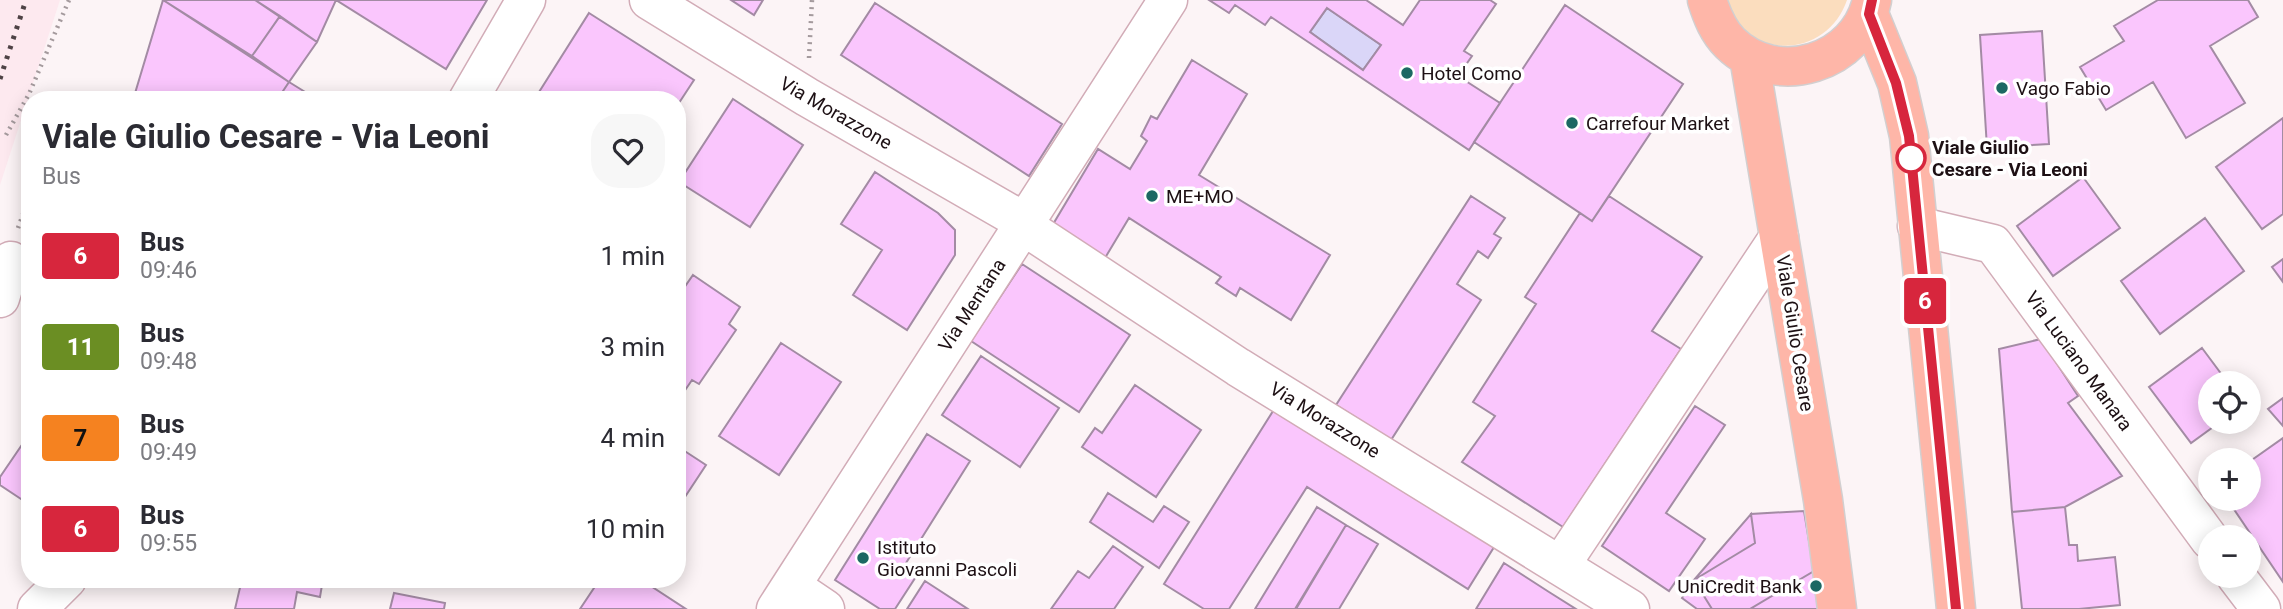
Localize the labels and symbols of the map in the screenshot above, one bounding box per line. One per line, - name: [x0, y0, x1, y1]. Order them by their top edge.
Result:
- place label: Hotel Como: [1421, 62, 1522, 85]
- marker: Hotel Como: [1399, 65, 1415, 81]
- street label: Via Morazzone: [776, 72, 896, 154]
- place label: Vago Fabio: [2016, 77, 2111, 100]
- marker: Vago Fabio: [1994, 80, 2010, 96]
- place label: Carrefour Market: [1586, 112, 1730, 135]
- marker: Carrefour Market: [1564, 115, 1580, 131]
- place label: Viale Giulio Cesare - Via Leoni: [1932, 136, 2088, 181]
- marker: Viale Giulio Cesare - Via Leoni: [1896, 143, 1926, 173]
- place label: ME+MO: [1166, 185, 1234, 208]
- marker: ME+MO: [1144, 188, 1160, 204]
- street label: Viale Giulio Cesare: [1771, 253, 1819, 413]
- street label: Via Mentana: [933, 254, 1011, 356]
- line badge: 6: [1902, 278, 1948, 324]
- street label: Via Luciano Manara: [2021, 287, 2137, 435]
- street label: Via Morazzone: [1266, 377, 1384, 463]
- place label: Istituto Giovanni Pascoli: [877, 536, 1017, 581]
- marker: Istituto Giovanni Pascoli: [855, 550, 871, 566]
- place label: UniCredit Bank: [1677, 575, 1802, 598]
- marker: UniCredit Bank: [1808, 578, 1824, 594]

